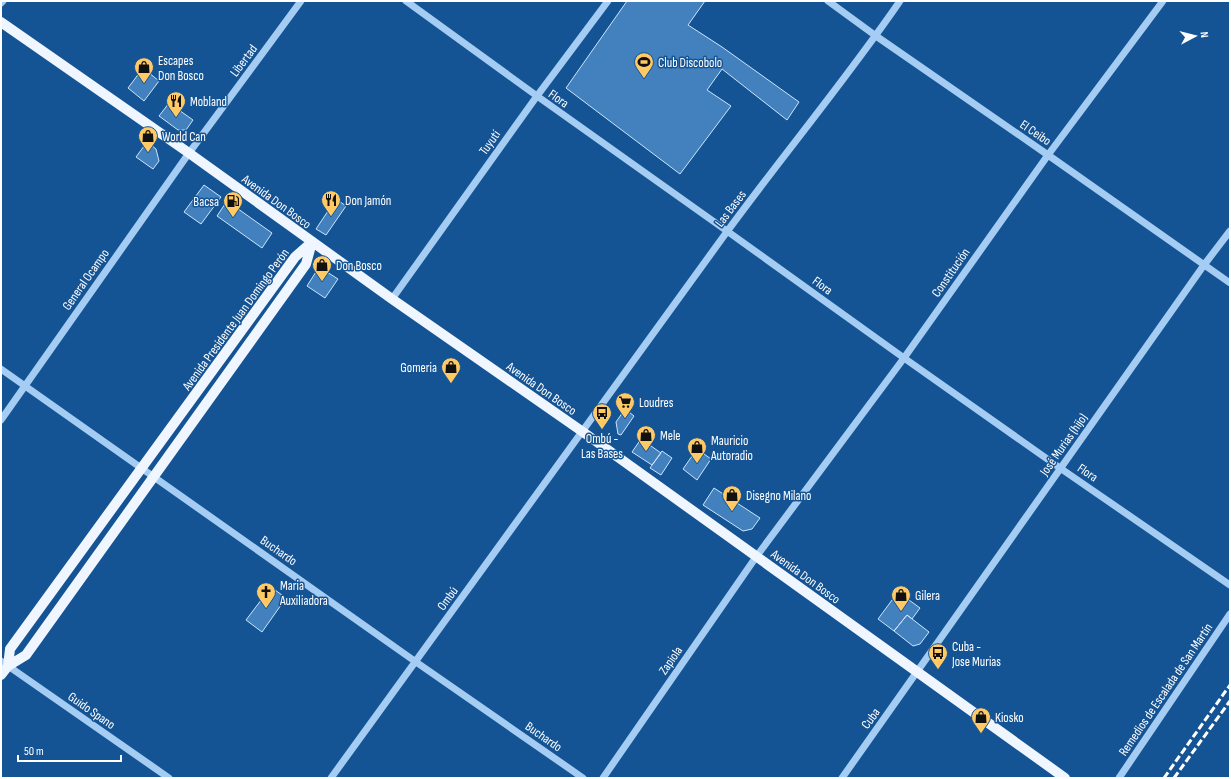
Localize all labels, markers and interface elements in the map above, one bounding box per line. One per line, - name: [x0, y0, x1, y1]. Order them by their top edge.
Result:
- north arrow: [1175, 16, 1215, 56]
- text: N: [1198, 31, 1211, 39]
- street label: Libertad: [227, 41, 261, 80]
- sports icon: Club Discobolo: [633, 51, 655, 79]
- place label: Escapes Don Bosco: [158, 53, 204, 84]
- place label: Club Discobolo: [658, 55, 722, 71]
- shop icon: Escapes Don Bosco: [133, 56, 155, 84]
- street label: Flora: [545, 86, 572, 111]
- restaurant icon: Mobland: [165, 90, 187, 118]
- place label: Mobland: [190, 94, 227, 110]
- street label: El Ceibo: [1017, 117, 1054, 149]
- shop icon: World Can: [137, 125, 159, 153]
- street label: Tuyutí: [476, 127, 504, 158]
- place label: World Can: [162, 129, 206, 145]
- street label: Avenida Don Bosco: [238, 171, 314, 232]
- street label: Las Bases: [712, 187, 750, 230]
- restaurant icon: Don Jamón: [320, 189, 342, 217]
- fuel station icon: Bacsa: [222, 190, 244, 218]
- place label: Don Jamón: [345, 193, 391, 209]
- place label: Bacsa: [193, 194, 219, 210]
- street label: Constitución: [928, 245, 973, 300]
- street label: General Ocampo: [59, 246, 113, 313]
- street label: Avenida Presidente Juan Domingo Perón: [178, 246, 293, 394]
- shop icon: Don Bosco: [311, 254, 333, 282]
- place label: Don Bosco: [336, 258, 382, 274]
- street label: Flora: [809, 273, 836, 299]
- shop icon: Gomeria: [440, 356, 462, 384]
- street label: Avenida Don Bosco: [502, 358, 580, 419]
- place label: Gomeria: [400, 360, 437, 376]
- supermarket icon: Loudres: [614, 391, 636, 419]
- place label: Loudres: [639, 395, 674, 411]
- bus stop icon: Ombú - Las Bases: [591, 402, 613, 430]
- street label: José Murias (hijo): [1036, 410, 1091, 480]
- shop icon: Mele: [635, 424, 657, 452]
- place label: Mele: [660, 428, 681, 444]
- place label: Ombú - Las Bases: [581, 431, 623, 462]
- place label: Mauricio Autoradio: [710, 433, 753, 464]
- shop icon: Mauricio Autoradio: [686, 436, 708, 464]
- street label: Flora: [1074, 460, 1101, 485]
- shop icon: Disegno Milano: [721, 484, 743, 512]
- place label: Disegno Milano: [746, 488, 811, 504]
- street label: Buchardo: [257, 532, 300, 569]
- street label: Avenida Don Bosco: [767, 546, 843, 607]
- place label: Maria Auxiliadora: [279, 578, 328, 609]
- church icon: Maria Auxiliadora: [255, 581, 277, 609]
- street label: Ombú: [434, 584, 462, 614]
- shop icon: Gilera: [890, 584, 912, 612]
- place label: Gilera: [915, 588, 940, 604]
- street label: Remedios de Escalada de San Martín: [1115, 620, 1216, 759]
- place label: Cuba - Jose Murias: [951, 639, 1001, 670]
- bus stop icon: Cuba - Jose Murias: [927, 642, 949, 670]
- street label: Zapiola: [655, 643, 686, 678]
- street label: Guido Spano: [65, 689, 118, 733]
- street label: Cuba: [858, 705, 884, 732]
- shop icon: Kiosko: [970, 706, 992, 734]
- place label: Kiosko: [995, 710, 1024, 726]
- street label: Buchardo: [522, 718, 565, 755]
- scale bar: [18, 737, 121, 763]
- text: 50 m: [24, 744, 44, 759]

